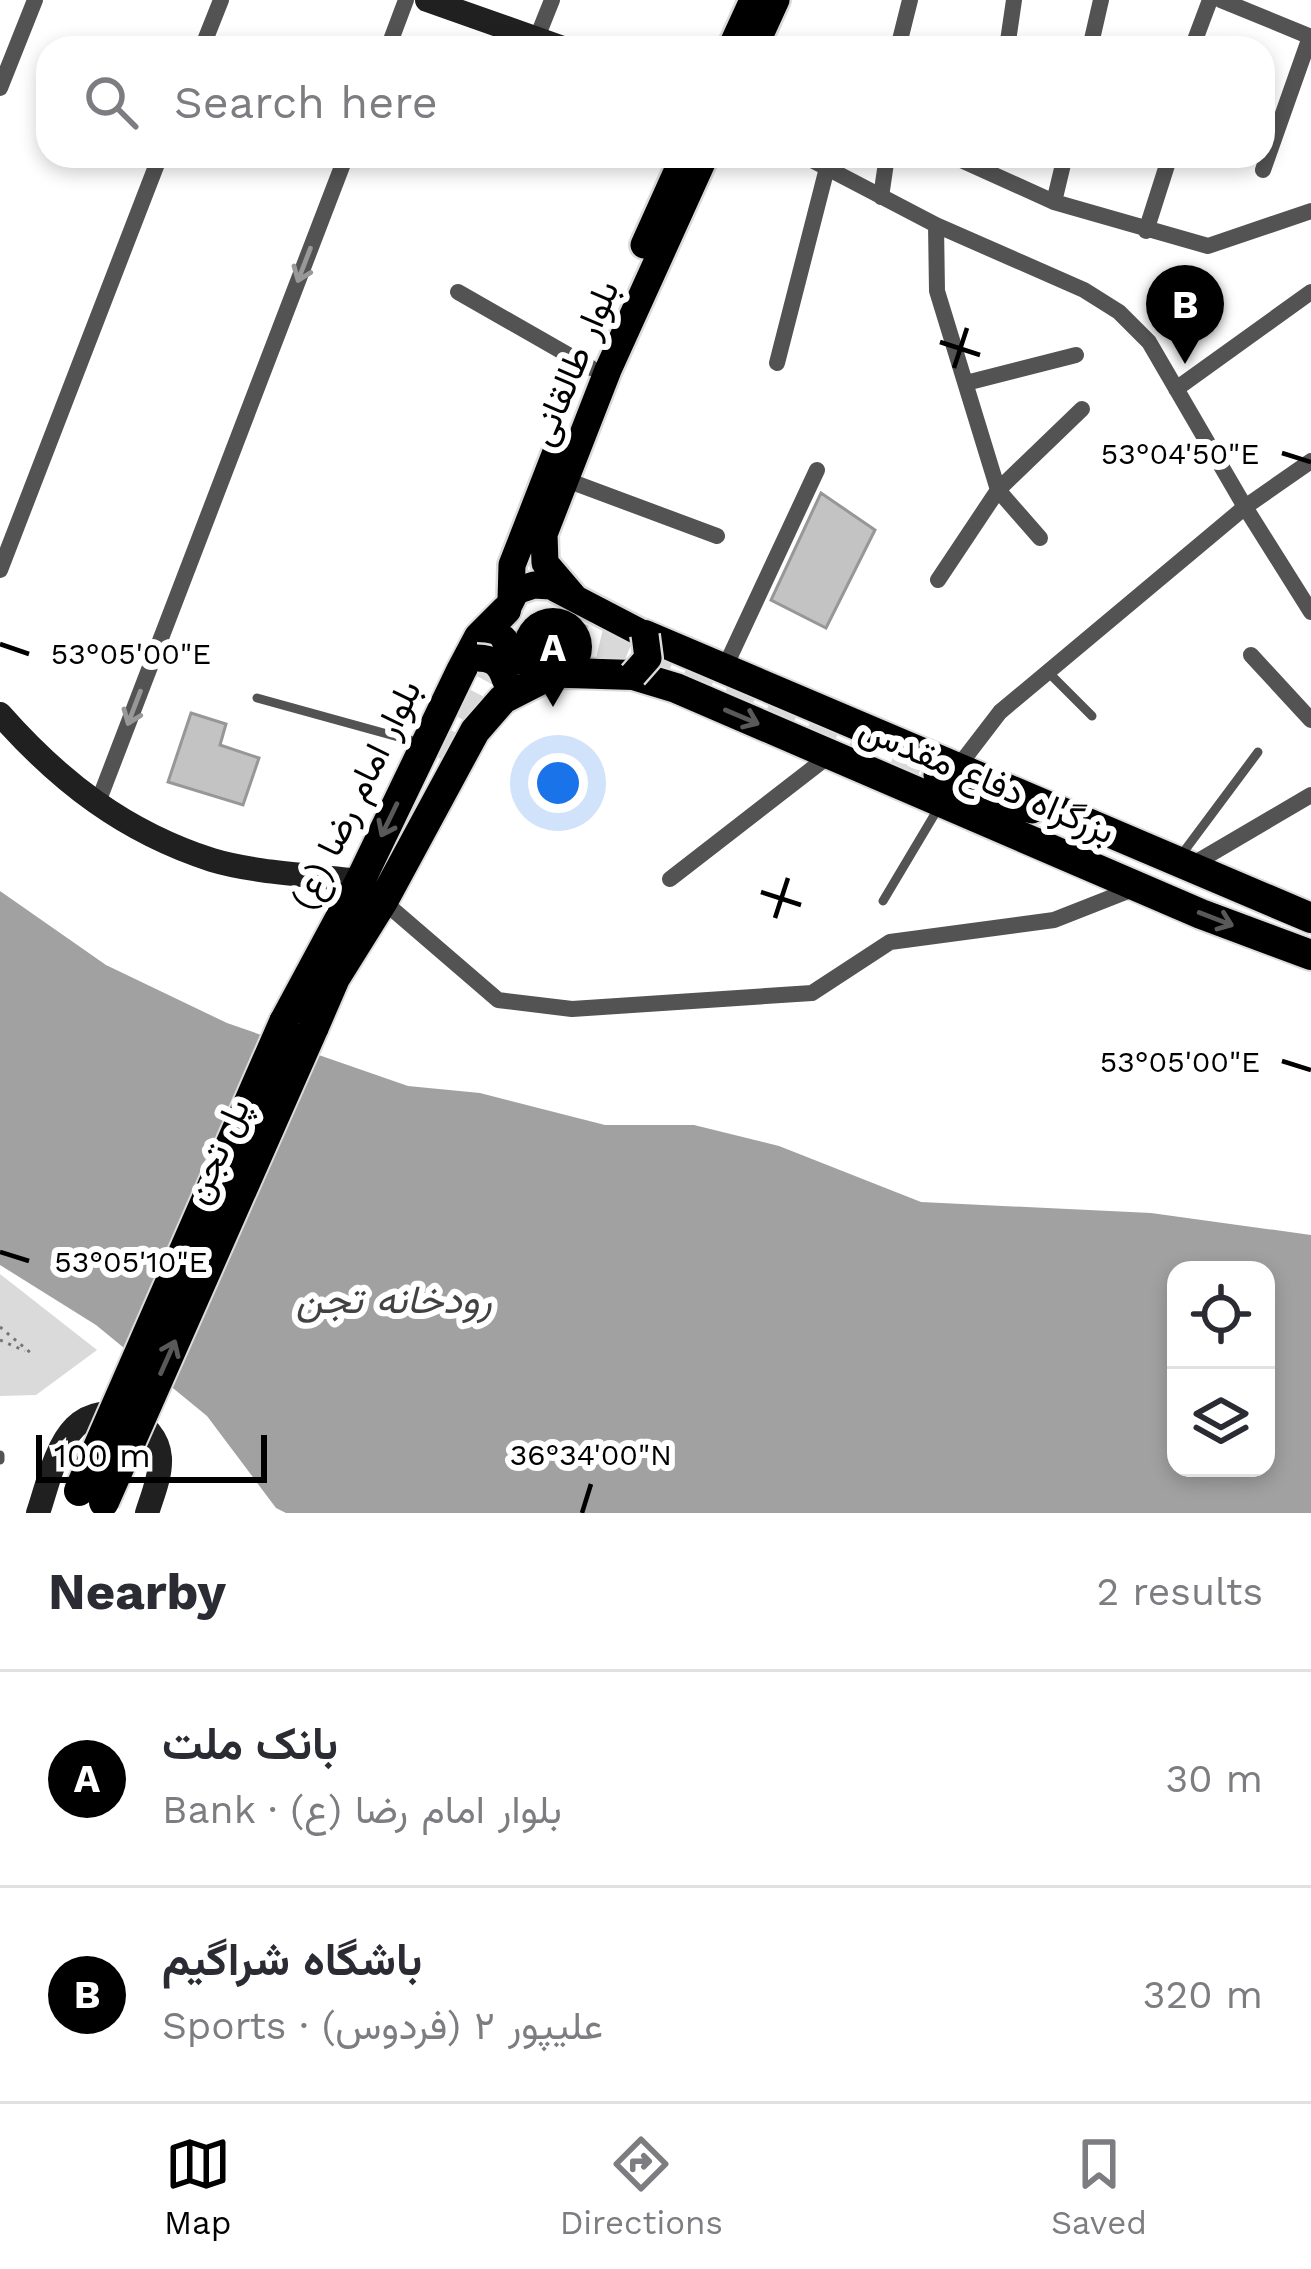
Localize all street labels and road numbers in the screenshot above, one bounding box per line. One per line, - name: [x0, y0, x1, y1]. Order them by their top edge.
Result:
- street label: بلوار طالقانی: [520, 274, 628, 452]
- street label: بلوار امام رضا (ع): [282, 673, 432, 918]
- street label: بزرگراه دفاع مقدس: [852, 707, 1121, 855]
- street label: پل تجن: [175, 1092, 261, 1211]

